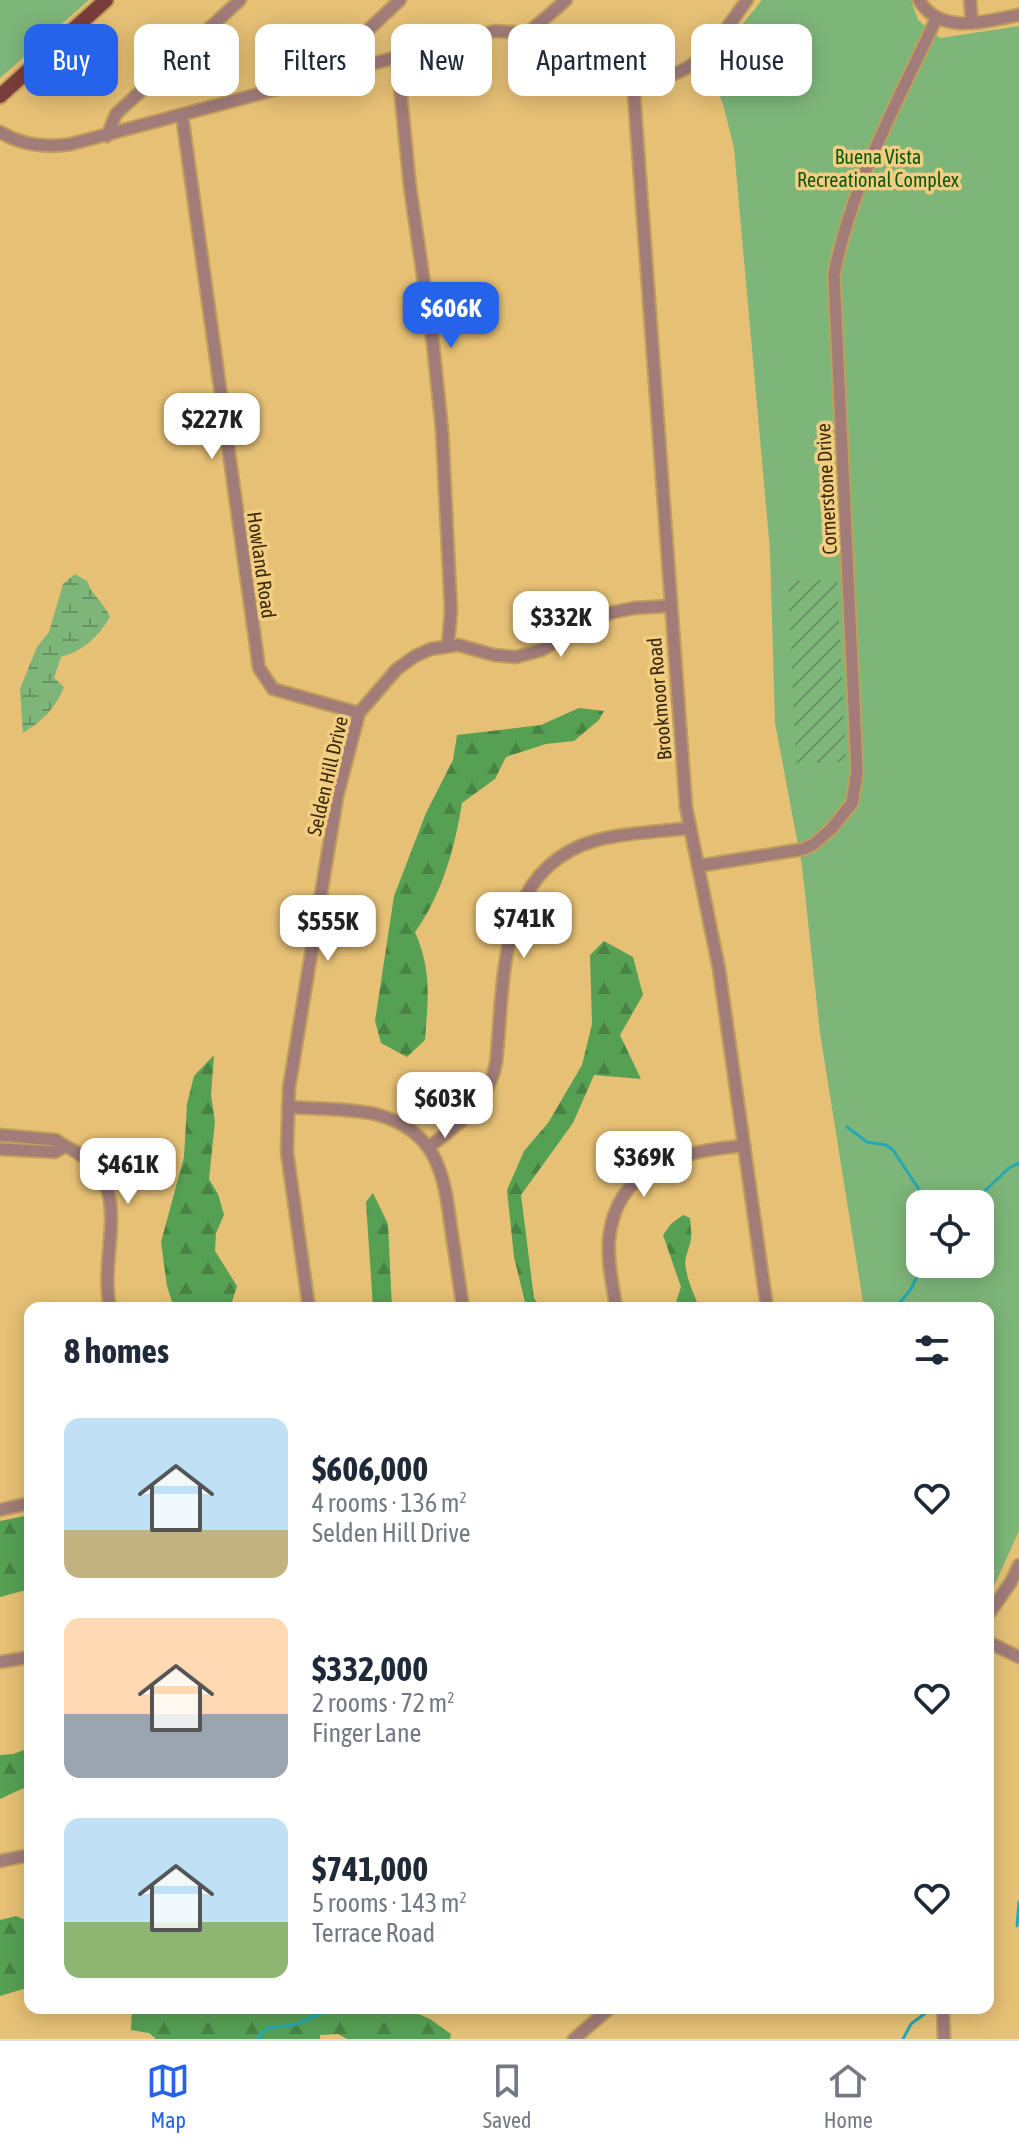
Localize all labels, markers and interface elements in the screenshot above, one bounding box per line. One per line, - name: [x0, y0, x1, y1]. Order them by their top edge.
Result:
- chip: Buy: [24, 24, 118, 96]
- chip: Rent: [134, 24, 239, 96]
- chip: Filters: [255, 24, 375, 96]
- chip: New: [391, 24, 492, 96]
- chip: Apartment: [508, 24, 675, 96]
- chip: House: [691, 24, 812, 96]
- park label: Buena Vista Recreational Complex: [797, 145, 959, 191]
- pin: $606K: [395, 282, 507, 350]
- text: $606K: [421, 293, 481, 323]
- pin: $227K: [156, 393, 268, 461]
- text: $227K: [182, 404, 242, 434]
- street label: Cornerstone Drive: [811, 423, 841, 555]
- street label: Howland Road: [243, 510, 281, 620]
- pin: $332K: [505, 591, 617, 659]
- text: $332K: [531, 602, 591, 632]
- street label: Brookmoor Road: [642, 637, 676, 761]
- street label: Selden Hill Drive: [302, 714, 352, 838]
- pin: $741K: [468, 892, 580, 960]
- pin: $555K: [272, 895, 384, 963]
- text: $741K: [494, 903, 554, 933]
- text: $555K: [298, 906, 358, 936]
- pin: $603K: [389, 1072, 501, 1140]
- text: $603K: [415, 1083, 475, 1113]
- pin: $369K: [588, 1131, 700, 1199]
- pin: $461K: [72, 1138, 184, 1206]
- text: $369K: [614, 1142, 674, 1172]
- text: $461K: [98, 1149, 158, 1179]
- map controls: [906, 1190, 994, 1278]
- button: locate: [906, 1190, 994, 1278]
- icon: filters: [910, 1328, 954, 1372]
- text: 8 homes: [64, 1331, 169, 1370]
- text: $606,000: [312, 1449, 428, 1488]
- icon: home: [128, 1450, 224, 1546]
- icon: heart: [910, 1476, 954, 1520]
- text: 4 rooms · 136 m²: [312, 1488, 467, 1518]
- text: Selden Hill Drive: [312, 1518, 471, 1548]
- text: $332,000: [312, 1649, 428, 1688]
- icon: home: [128, 1650, 224, 1746]
- icon: heart: [910, 1676, 954, 1720]
- text: 2 rooms · 72 m²: [312, 1688, 454, 1718]
- text: Finger Lane: [312, 1718, 421, 1748]
- text: $741,000: [312, 1849, 428, 1888]
- icon: home: [128, 1850, 224, 1946]
- icon: heart: [910, 1876, 954, 1920]
- text: 5 rooms · 143 m²: [312, 1888, 467, 1918]
- text: Terrace Road: [312, 1918, 435, 1948]
- tab: Map: [146, 2059, 190, 2133]
- tab: Saved: [483, 2059, 531, 2133]
- tab: Home: [824, 2059, 873, 2133]

